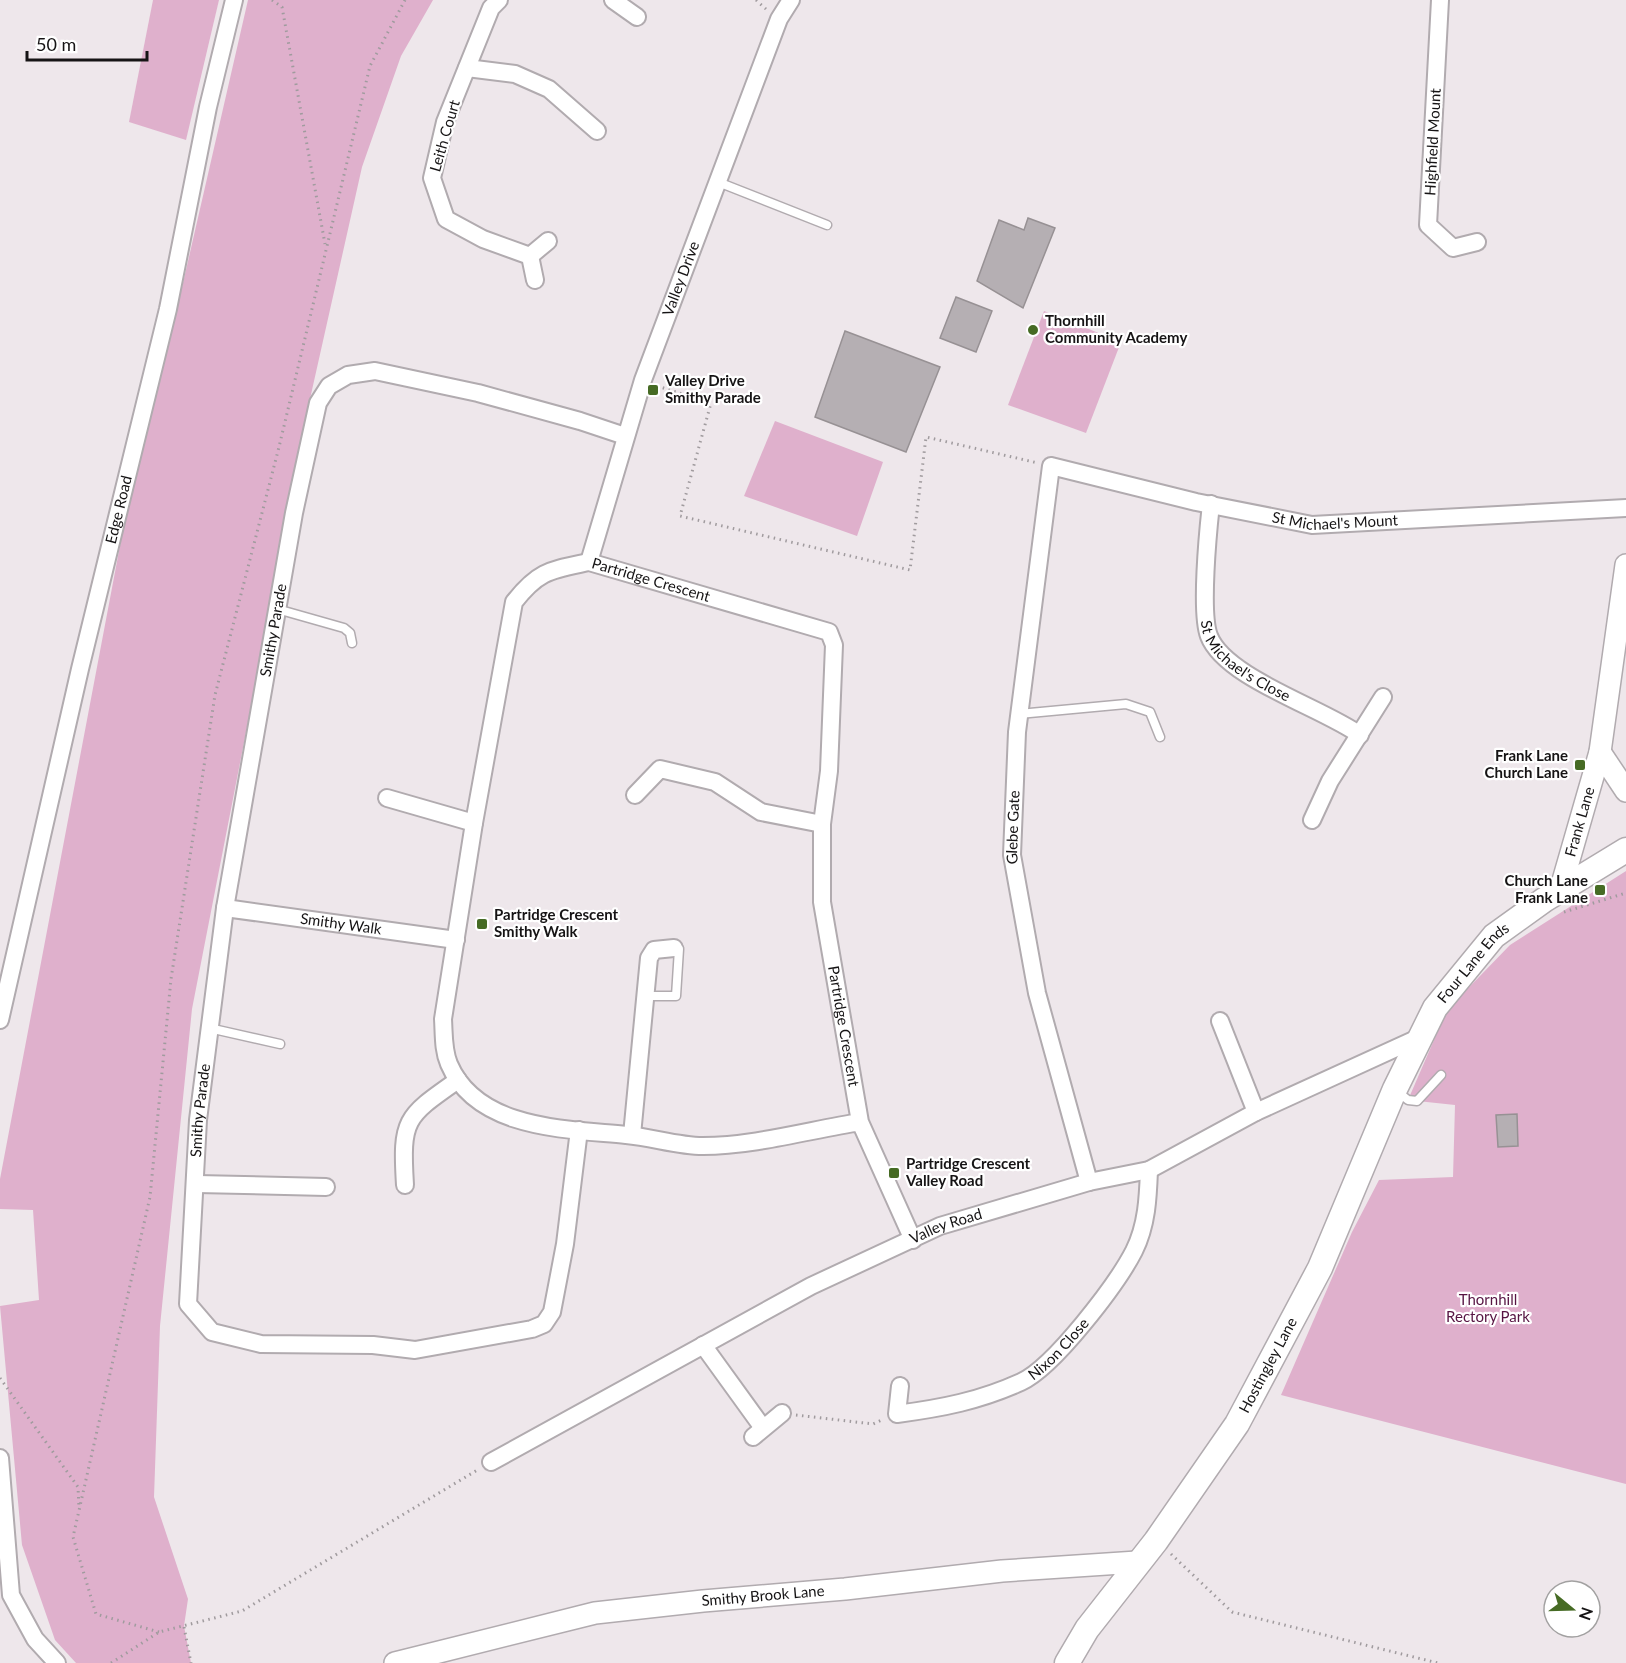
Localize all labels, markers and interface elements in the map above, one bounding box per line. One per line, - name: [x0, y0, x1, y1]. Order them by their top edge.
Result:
- scale bar: [27, 24, 147, 62]
- text: 50 m: [36, 33, 76, 55]
- street label: Highfield Mount: [1420, 87, 1444, 196]
- street label: Leith Court: [425, 97, 463, 174]
- street label: Valley Drive: [658, 239, 702, 318]
- place label: Thornhill Community Academy: [1045, 311, 1187, 346]
- marker: Thornhill Community Academy: [1026, 323, 1040, 337]
- place label: Valley Drive Smithy Parade: [664, 371, 761, 406]
- marker: Valley Drive Smithy Parade: [646, 383, 660, 397]
- street label: Edge Road: [101, 474, 135, 545]
- street label: St Michael's Mount: [1271, 507, 1399, 533]
- street label: Partridge Crescent: [590, 553, 713, 605]
- street label: Smithy Parade: [256, 582, 290, 678]
- street label: St Michael's Close: [1198, 619, 1294, 705]
- place label: Frank Lane Church Lane: [1485, 746, 1568, 781]
- marker: Frank Lane Church Lane: [1573, 758, 1587, 772]
- street label: Frank Lane: [1560, 784, 1598, 859]
- street label: Glebe Gate: [1002, 790, 1023, 866]
- place label: Church Lane Frank Lane: [1505, 871, 1588, 906]
- marker: Church Lane Frank Lane: [1593, 883, 1607, 897]
- place label: Partridge Crescent Smithy Walk: [494, 905, 619, 940]
- street label: Smithy Walk: [299, 909, 383, 938]
- marker: Partridge Crescent Smithy Walk: [475, 917, 489, 931]
- street label: Four Lane Ends: [1433, 918, 1512, 1006]
- street label: Partridge Crescent: [825, 964, 864, 1088]
- street label: Smithy Parade: [186, 1062, 213, 1158]
- place label: Partridge Crescent Valley Road: [905, 1154, 1031, 1189]
- marker: Partridge Crescent Valley Road: [887, 1166, 901, 1180]
- street label: Valley Road: [906, 1204, 984, 1247]
- park label: Thornhill Rectory Park: [1446, 1290, 1530, 1325]
- street label: Nixon Close: [1024, 1314, 1092, 1383]
- street label: Hostingley Lane: [1235, 1314, 1300, 1416]
- north arrow: [1542, 1579, 1602, 1639]
- street label: Smithy Brook Lane: [701, 1581, 825, 1609]
- text: N: [1576, 1605, 1598, 1623]

